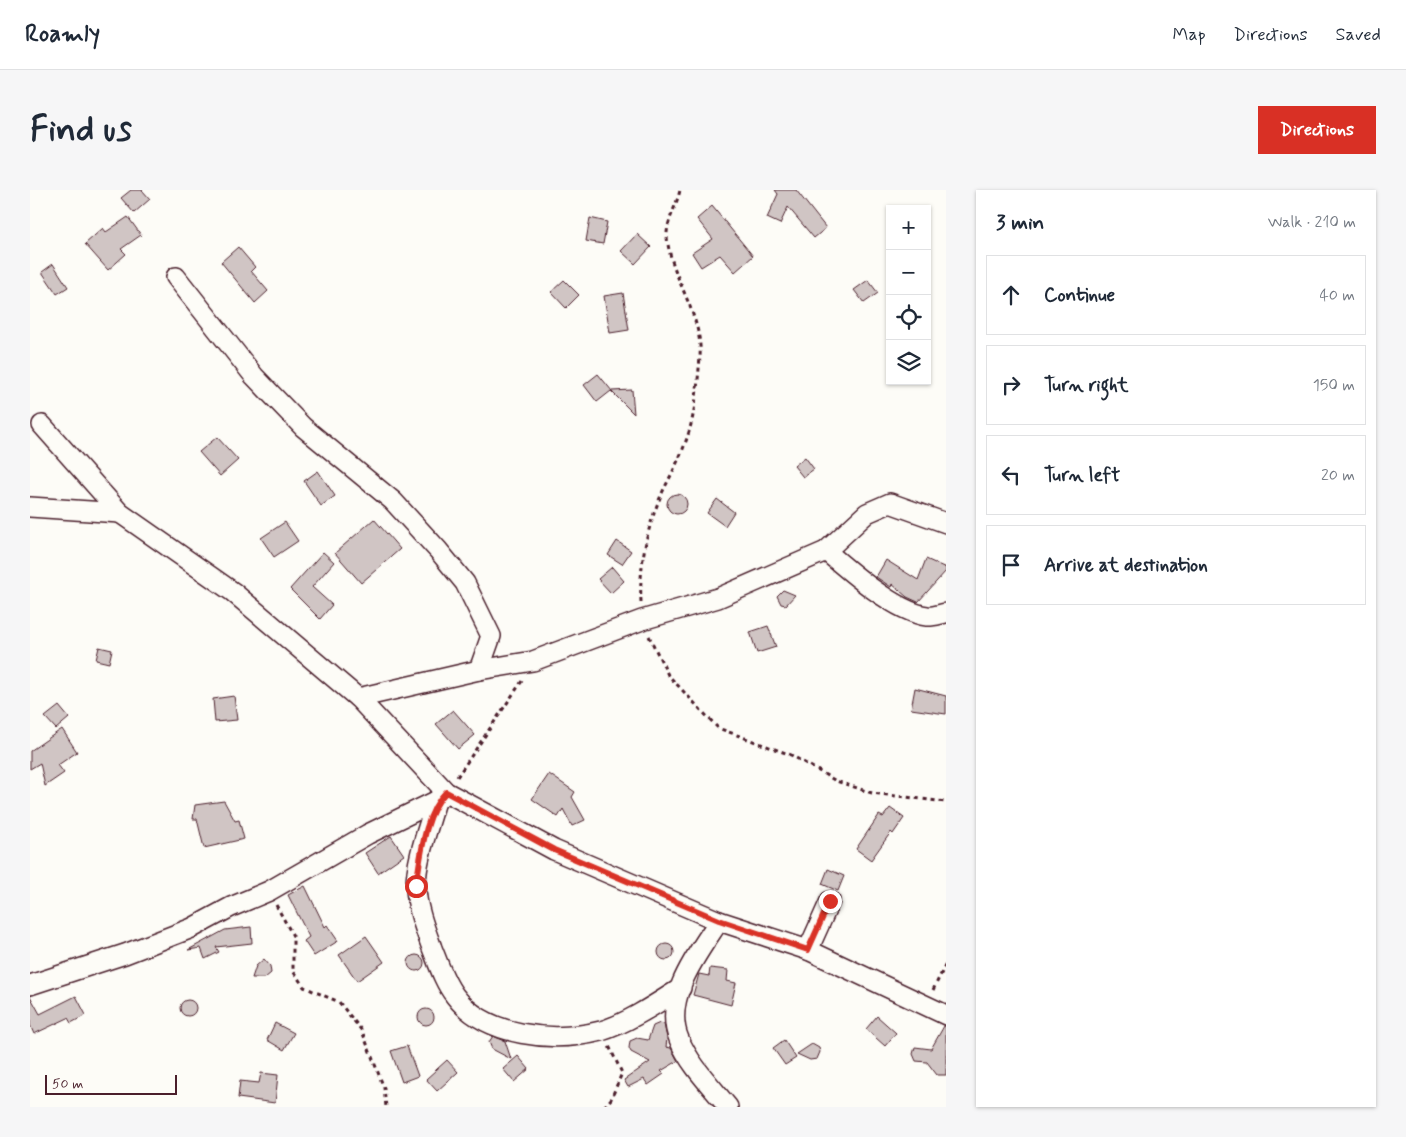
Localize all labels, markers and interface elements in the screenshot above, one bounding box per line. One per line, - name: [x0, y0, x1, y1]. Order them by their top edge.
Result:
- text: Roamly: [25, 19, 100, 50]
- text: Map: [1173, 23, 1206, 47]
- text: Directions: [1234, 23, 1308, 47]
- text: Saved: [1336, 23, 1381, 47]
- button: Directions: [1258, 106, 1376, 154]
- text: Find us: [30, 107, 132, 153]
- map controls: [886, 205, 931, 385]
- button: +: [886, 205, 931, 250]
- text: 3 min: [996, 209, 1044, 237]
- text: Walk · 210 m: [1268, 212, 1356, 233]
- button: −: [886, 250, 931, 295]
- icon: ahead: [997, 281, 1025, 309]
- text: Continue: [1044, 283, 1115, 308]
- text: 40 m: [1319, 285, 1355, 306]
- button: locate: [886, 295, 931, 340]
- button: layers: [886, 340, 931, 385]
- icon: right: [997, 371, 1025, 399]
- text: Turn right: [1044, 373, 1128, 398]
- text: 150 m: [1313, 375, 1355, 396]
- icon: left: [997, 461, 1025, 489]
- text: Turn left: [1044, 463, 1120, 488]
- text: 20 m: [1321, 465, 1355, 486]
- icon: arrive: [997, 551, 1025, 579]
- text: Arrive at destination: [1044, 553, 1208, 578]
- route start: [405, 875, 428, 898]
- route end: [819, 890, 842, 913]
- scale bar: [45, 1072, 178, 1095]
- text: 50 m: [52, 1075, 83, 1093]

